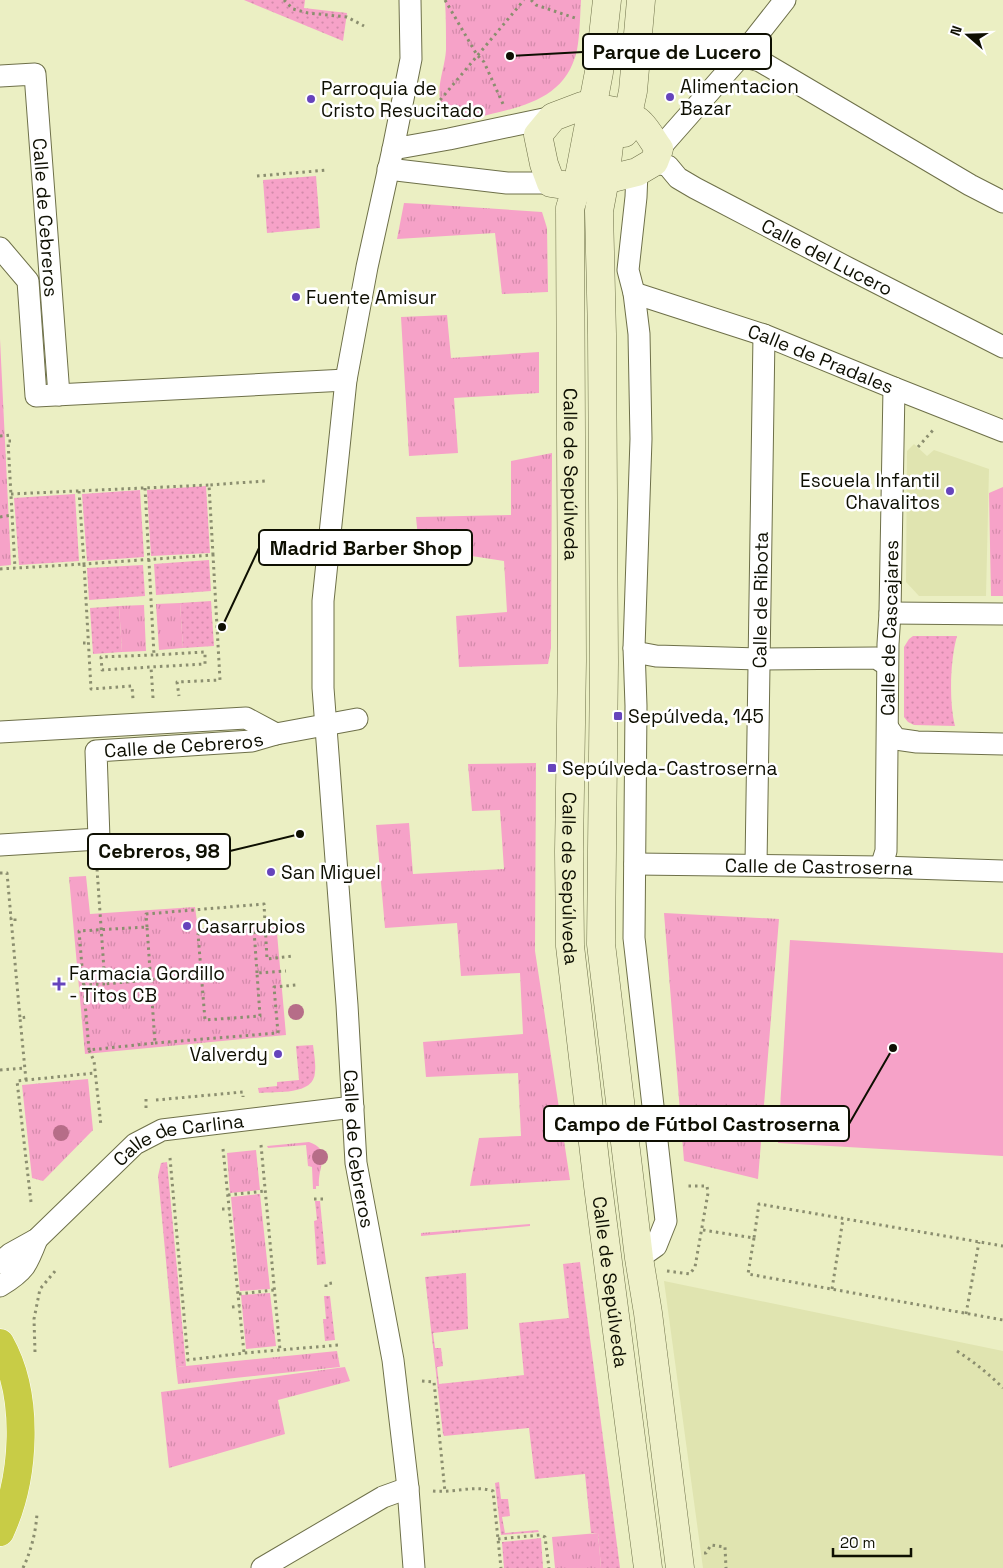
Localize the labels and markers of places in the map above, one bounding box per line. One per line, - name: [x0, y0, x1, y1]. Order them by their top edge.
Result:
- callout: Parque de Lucero: [583, 34, 771, 69]
- place label: Alimentacion Bazar: [680, 74, 799, 121]
- place label: Parroquia de Cristo Resucitado: [321, 76, 484, 123]
- marker: Alimentacion Bazar: [664, 91, 676, 103]
- marker: Parroquia de Cristo Resucitado: [305, 93, 317, 105]
- place label: Fuente Amisur: [306, 285, 437, 310]
- marker: Fuente Amisur: [290, 291, 302, 303]
- place label: Escuela Infantil Chavalitos: [800, 468, 940, 515]
- marker: Escuela Infantil Chavalitos: [944, 485, 956, 497]
- callout: Madrid Barber Shop: [259, 530, 472, 565]
- place label: Sepúlveda, 145: [628, 704, 764, 729]
- marker: Sepúlveda, 145: [612, 710, 624, 722]
- place label: Sepúlveda-Castroserna: [562, 756, 777, 781]
- marker: Sepúlveda-Castroserna: [546, 762, 558, 774]
- callout: Cebreros, 98: [88, 834, 230, 869]
- place label: San Miguel: [281, 860, 381, 885]
- marker: San Miguel: [265, 866, 277, 878]
- place label: Casarrubios: [197, 914, 306, 939]
- marker: Casarrubios: [181, 920, 193, 932]
- place label: Farmacia Gordillo - Titos CB: [69, 961, 225, 1008]
- marker: Farmacia Gordillo - Titos CB: [53, 978, 65, 990]
- place label: Valverdy: [190, 1042, 268, 1067]
- marker: Valverdy: [272, 1048, 284, 1060]
- callout: Campo de Fútbol Castroserna: [544, 1106, 849, 1141]

